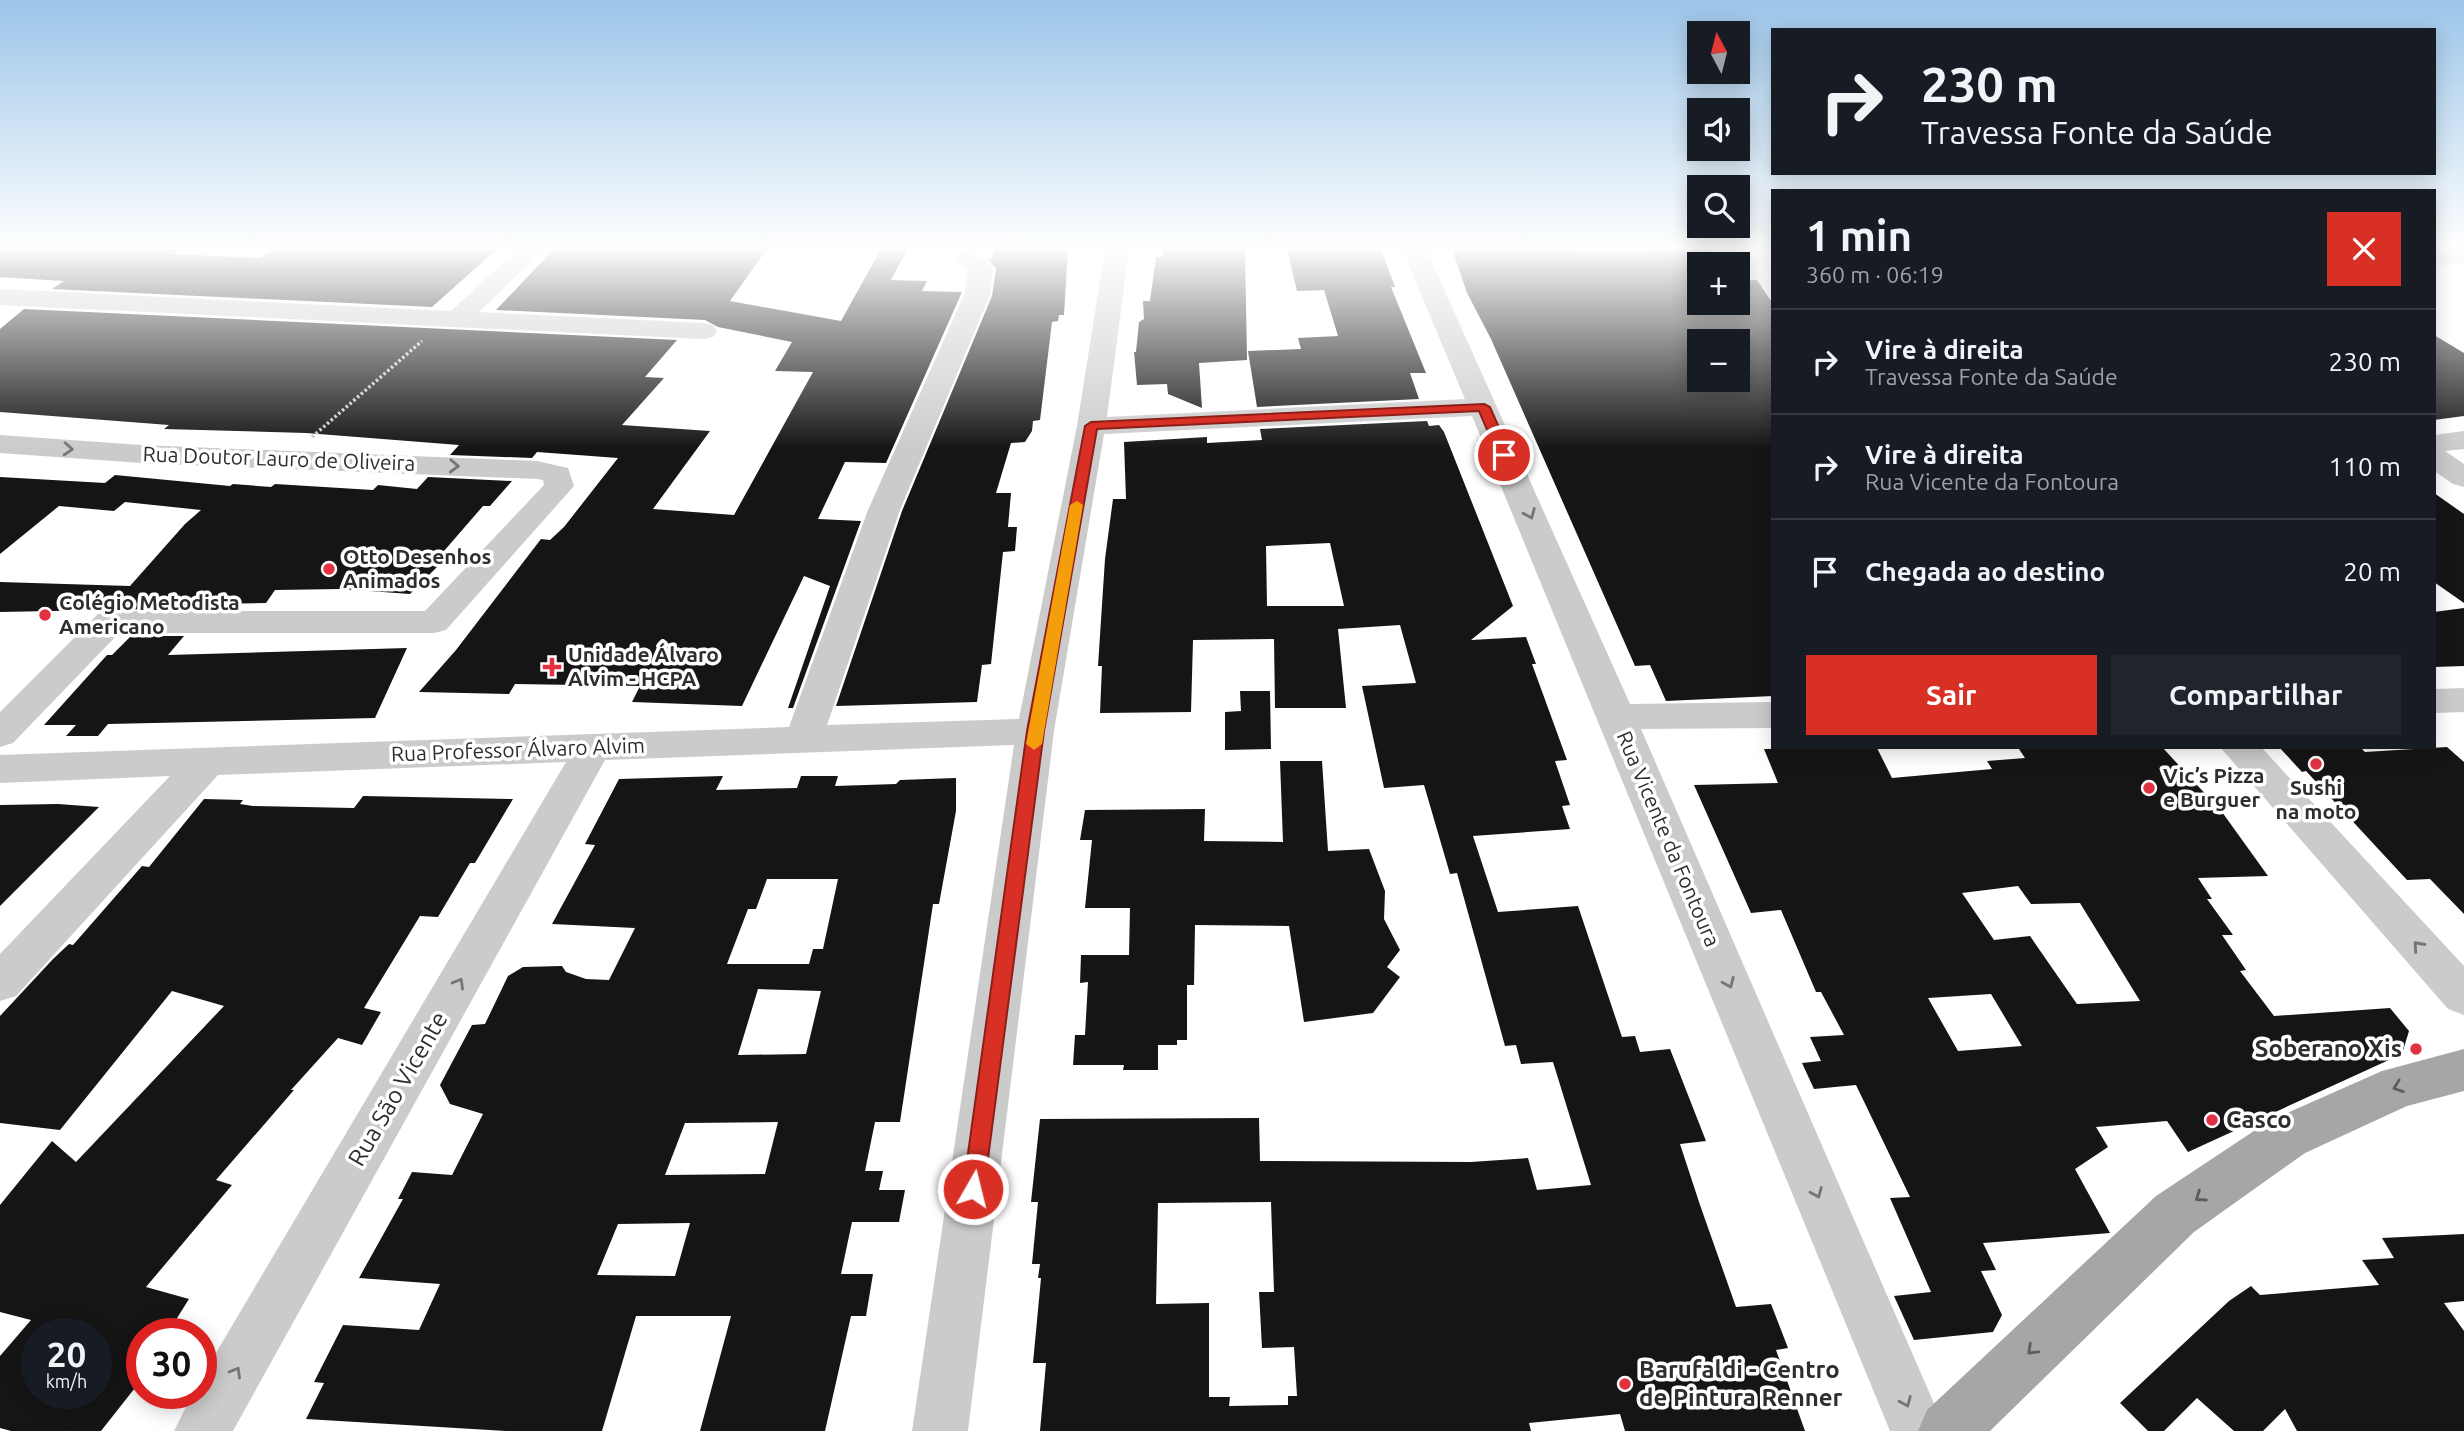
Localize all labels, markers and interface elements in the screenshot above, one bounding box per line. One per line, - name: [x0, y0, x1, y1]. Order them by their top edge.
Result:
- north arrow: [1687, 21, 1750, 84]
- map controls: [1687, 21, 1750, 392]
- icon: right: [1806, 56, 1897, 147]
- text: 230 m: [1921, 56, 2058, 111]
- button: sound: [1687, 98, 1750, 161]
- text: Travessa Fonte da Saúde: [1921, 114, 2273, 150]
- button: search: [1687, 175, 1750, 238]
- text: 1 min: [1806, 212, 1912, 259]
- button: close: [2327, 212, 2401, 286]
- button: +: [1687, 252, 1750, 315]
- text: 360 m · 06:19: [1806, 262, 1944, 287]
- button: −: [1687, 329, 1750, 392]
- text: Vire à direita: [1865, 335, 2024, 364]
- icon: right: [1806, 343, 1844, 381]
- text: 230 m: [2329, 347, 2401, 376]
- text: Travessa Fonte da Saúde: [1865, 364, 2118, 389]
- pin: [1474, 425, 1534, 485]
- icon: arrive: [1485, 436, 1523, 474]
- text: Vire à direita: [1865, 440, 2024, 469]
- one-way arrow: [63, 441, 74, 456]
- street label: Rua Doutor Lauro de Oliveira: [142, 441, 416, 475]
- icon: right: [1806, 448, 1844, 486]
- text: 110 m: [2329, 452, 2401, 481]
- one-way arrow: [449, 459, 460, 474]
- text: Rua Vicente da Fontoura: [1865, 469, 2119, 494]
- one-way arrow: [1521, 507, 1535, 519]
- place label: Otto Desenhos Animados: [343, 544, 492, 592]
- icon: arrive: [1806, 553, 1844, 591]
- text: Chegada ao destino: [1865, 557, 2105, 586]
- text: 20 m: [2343, 557, 2401, 586]
- marker: Otto Desenhos Animados: [321, 561, 337, 577]
- place label: Colégio Metodista Americano: [59, 590, 240, 638]
- marker: Colégio Metodista Americano: [37, 607, 53, 623]
- place label: Unidade Álvaro Alvim - HCPA: [568, 642, 719, 690]
- button: Sair: [1806, 655, 2097, 735]
- button: Compartilhar: [2111, 655, 2401, 735]
- marker: Unidade Álvaro Alvim - HCPA: [542, 657, 562, 677]
- street label: Rua Vicente da Fontoura: [1613, 727, 1725, 950]
- street label: Rua Professor Álvaro Alvim: [391, 733, 645, 765]
- marker: Sushi na moto: [2308, 756, 2324, 772]
- place label: Vic’s Pizza e Burguer: [2163, 763, 2264, 811]
- place label: Sushi na moto: [2276, 775, 2356, 823]
- marker: Vic’s Pizza e Burguer: [2141, 780, 2157, 796]
- one-way arrow: [2414, 941, 2426, 954]
- one-way arrow: [1721, 976, 1735, 988]
- one-way arrow: [450, 978, 463, 991]
- street label: Rua São Vicente: [343, 1007, 453, 1171]
- place label: Soberano Xis: [2255, 1035, 2402, 1062]
- marker: Soberano Xis: [2408, 1041, 2424, 1057]
- one-way arrow: [2393, 1079, 2405, 1093]
- place label: Casco: [2226, 1106, 2292, 1133]
- marker: Casco: [2204, 1112, 2220, 1128]
- position arrow: [936, 1152, 1010, 1226]
- one-way arrow: [1809, 1186, 1823, 1198]
- one-way arrow: [2195, 1189, 2208, 1201]
- speed limit sign: 30: [126, 1318, 217, 1409]
- text: 20: [47, 1334, 86, 1374]
- one-way arrow: [2027, 1342, 2040, 1355]
- place label: Barufaldi - Centro de Pintura Renner: [1639, 1356, 1843, 1411]
- one-way arrow: [228, 1366, 241, 1379]
- text: km/h: [46, 1371, 87, 1391]
- marker: Barufaldi - Centro de Pintura Renner: [1617, 1376, 1633, 1392]
- one-way arrow: [1898, 1395, 1912, 1408]

